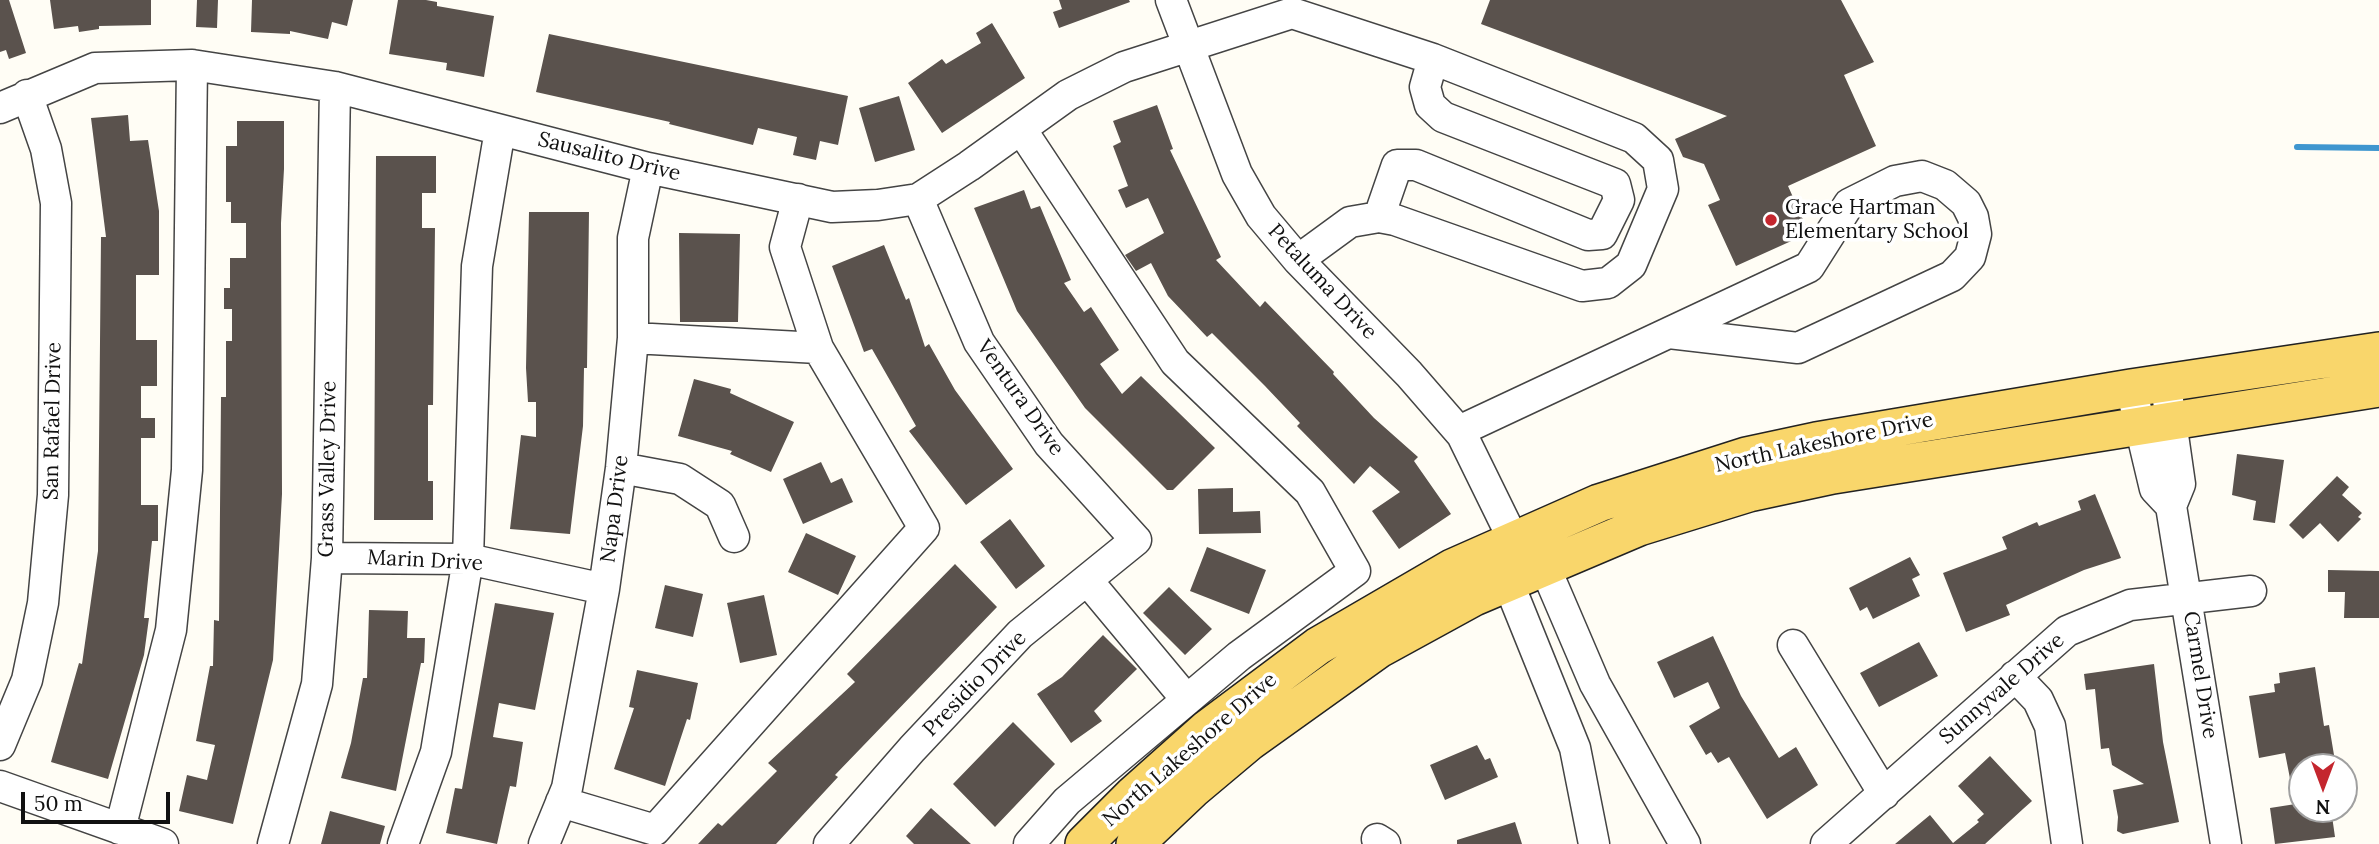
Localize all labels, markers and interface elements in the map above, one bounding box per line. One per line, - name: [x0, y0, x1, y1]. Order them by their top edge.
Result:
- street label: Sausalito Drive: [535, 127, 683, 187]
- place label: Grace Hartman Elementary School: [1785, 195, 1969, 245]
- marker: Grace Hartman Elementary School: [1763, 212, 1779, 228]
- street label: Petaluma Drive: [1262, 219, 1382, 345]
- street label: Ventura Drive: [971, 335, 1069, 461]
- street label: San Rafael Drive: [39, 342, 67, 500]
- street label: Grass Valley Drive: [314, 380, 342, 558]
- street label: North Lakeshore Drive: [1713, 408, 1935, 478]
- street label: Napa Drive: [596, 454, 634, 564]
- street label: Marin Drive: [366, 545, 484, 577]
- street label: Carmel Drive: [2178, 610, 2222, 740]
- street label: Presidio Drive: [918, 626, 1032, 742]
- street label: Sunnyvale Drive: [1934, 628, 2070, 750]
- street label: North Lakeshore Drive: [1098, 668, 1282, 832]
- north arrow: [2288, 753, 2358, 823]
- scale bar: [24, 778, 173, 822]
- text: 50 m: [34, 790, 83, 817]
- text: N: [2316, 795, 2330, 819]

